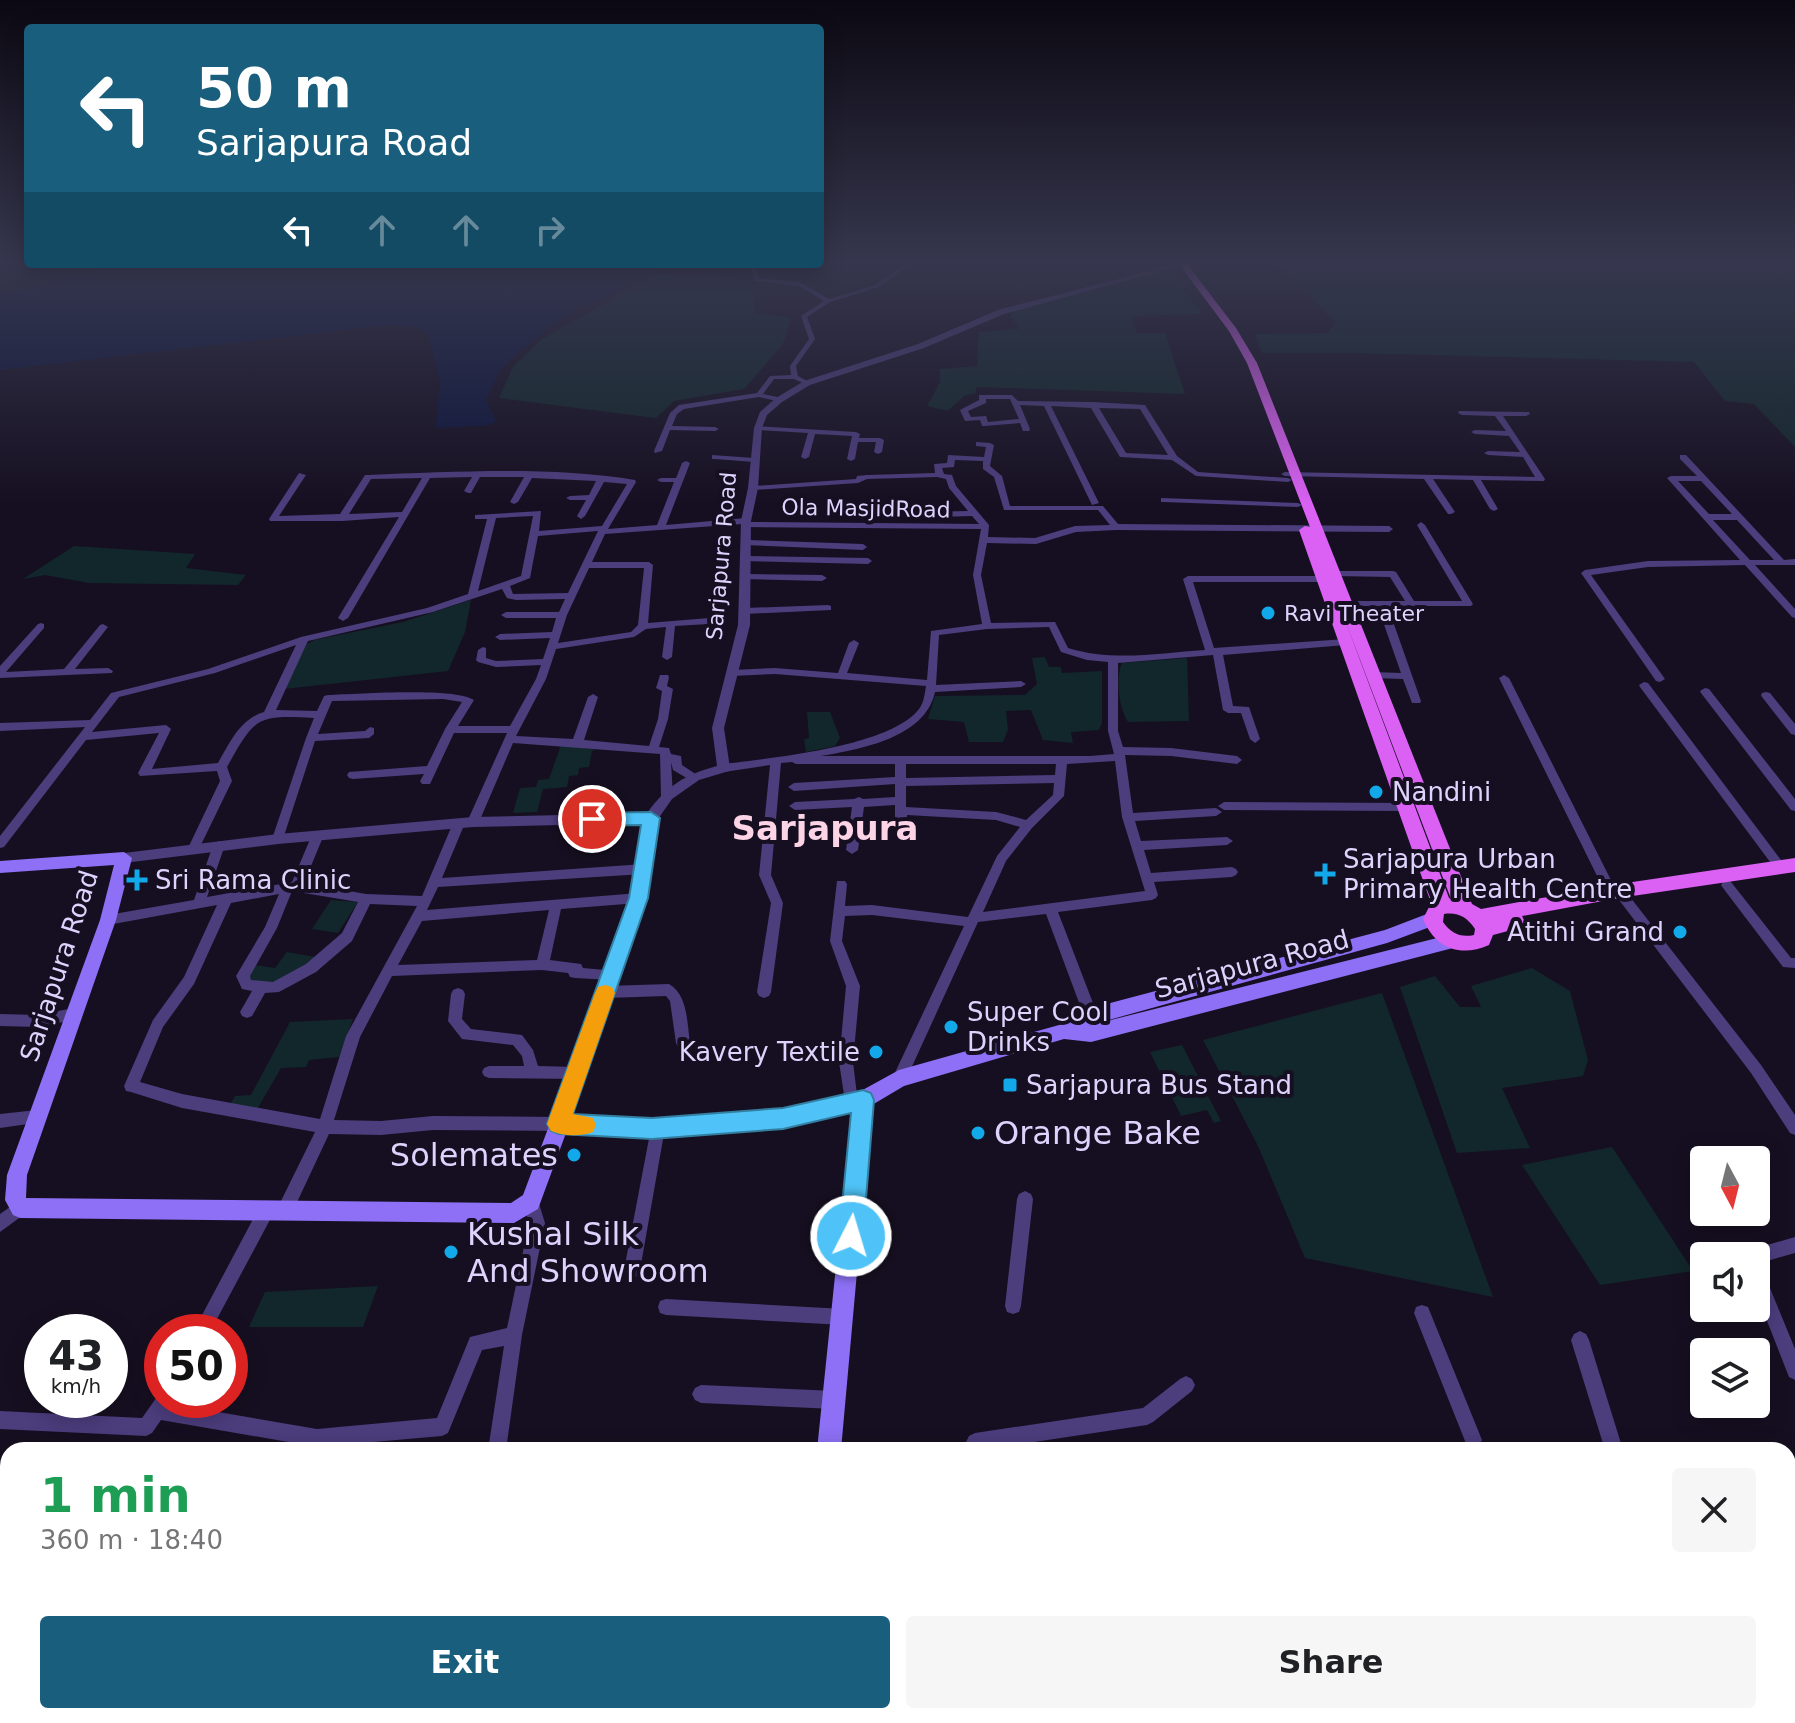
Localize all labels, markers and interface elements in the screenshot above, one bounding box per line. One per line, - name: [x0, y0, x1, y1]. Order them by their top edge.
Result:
- text: 50 m: [196, 55, 352, 120]
- icon: left: [64, 56, 168, 160]
- text: Sarjapura Road: [196, 122, 472, 163]
- icon: left: [276, 208, 320, 252]
- icon: ahead: [360, 208, 404, 252]
- icon: ahead: [444, 208, 488, 252]
- icon: right: [528, 208, 572, 252]
- street label: Sarjapura Road: [702, 471, 741, 641]
- street label: Ola MasjidRoad: [781, 495, 951, 522]
- place label: Ravi Theater: [1284, 601, 1425, 626]
- marker: Ravi Theater: [1259, 604, 1277, 622]
- place label: Nandini: [1392, 777, 1491, 807]
- marker: Nandini: [1367, 783, 1385, 801]
- pin: [558, 785, 626, 853]
- icon: arrive: [570, 797, 614, 841]
- district label: Sarjapura: [731, 808, 919, 848]
- place label: Sarjapura Urban Primary Health Centre: [1343, 844, 1632, 904]
- marker: Sarjapura Urban Primary Health Centre: [1314, 863, 1336, 885]
- place label: Sri Rama Clinic: [155, 865, 351, 895]
- street label: Sarjapura Road: [14, 867, 104, 1065]
- marker: Sri Rama Clinic: [126, 869, 148, 891]
- place label: Atithi Grand: [1507, 917, 1664, 947]
- marker: Atithi Grand: [1671, 923, 1689, 941]
- street label: Sarjapura Road: [1152, 924, 1352, 1004]
- place label: Super Cool Drinks: [967, 997, 1109, 1057]
- marker: Super Cool Drinks: [942, 1018, 960, 1036]
- place label: Kavery Textile: [679, 1037, 860, 1067]
- marker: Kavery Textile: [867, 1043, 885, 1061]
- place label: Sarjapura Bus Stand: [1026, 1070, 1292, 1100]
- marker: Sarjapura Bus Stand: [1001, 1076, 1019, 1094]
- place label: Orange Bake: [994, 1114, 1201, 1152]
- marker: Orange Bake: [969, 1124, 987, 1142]
- place label: Solemates: [390, 1136, 558, 1174]
- marker: Solemates: [565, 1146, 583, 1164]
- north arrow: [1690, 1146, 1770, 1226]
- map controls: [1690, 1146, 1770, 1418]
- position arrow: [809, 1194, 893, 1278]
- place label: Kushal Silk And Showroom: [467, 1215, 709, 1290]
- button: sound: [1690, 1242, 1770, 1322]
- marker: Kushal Silk And Showroom: [442, 1243, 460, 1261]
- speed limit sign: 50: [144, 1314, 248, 1418]
- text: 43: [48, 1333, 104, 1379]
- button: layers: [1690, 1338, 1770, 1418]
- text: km/h: [51, 1374, 101, 1398]
- text: 1 min: [40, 1467, 191, 1523]
- button: close: [1672, 1468, 1756, 1552]
- text: 360 m · 18:40: [40, 1525, 223, 1555]
- button: Exit: [40, 1616, 890, 1708]
- button: Share: [906, 1616, 1756, 1708]

